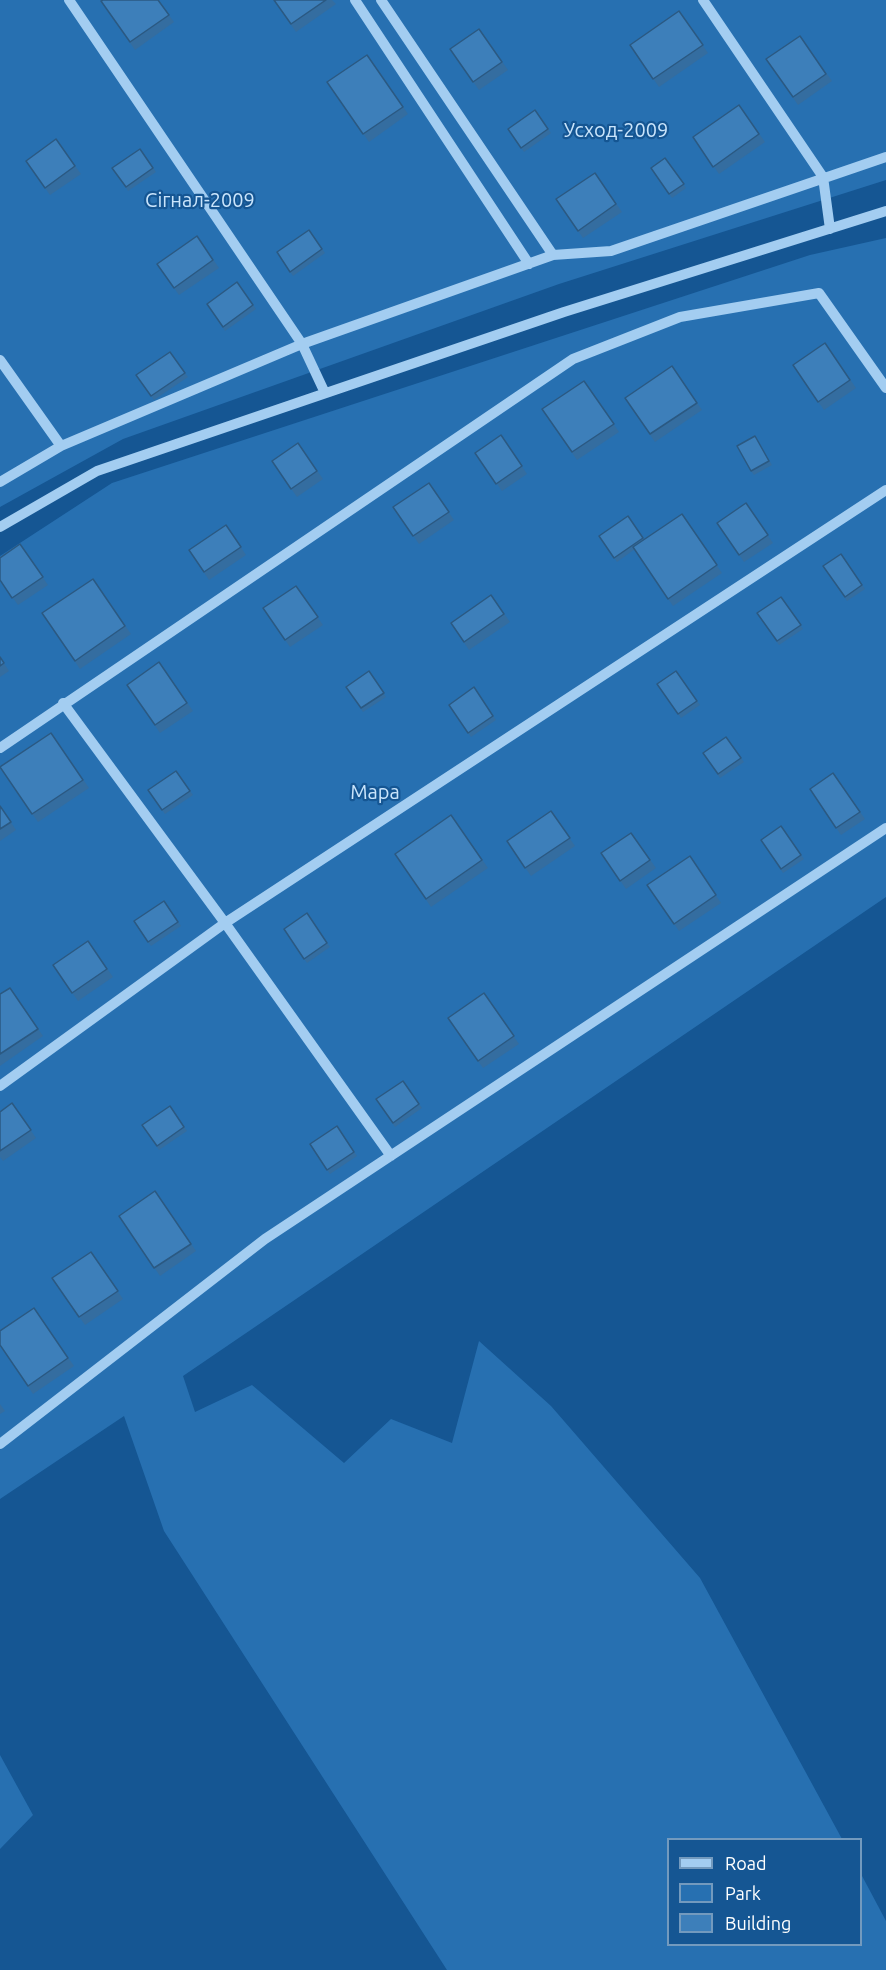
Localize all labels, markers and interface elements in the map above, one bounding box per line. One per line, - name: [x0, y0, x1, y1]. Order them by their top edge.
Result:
- park label: Усход-2009: [564, 118, 668, 142]
- park label: Сігнал-2009: [145, 188, 255, 212]
- park label: Мара: [350, 780, 400, 804]
- legend: [667, 1838, 862, 1946]
- text: Road: [725, 1853, 767, 1873]
- text: Park: [725, 1883, 761, 1903]
- text: Building: [725, 1913, 791, 1933]

